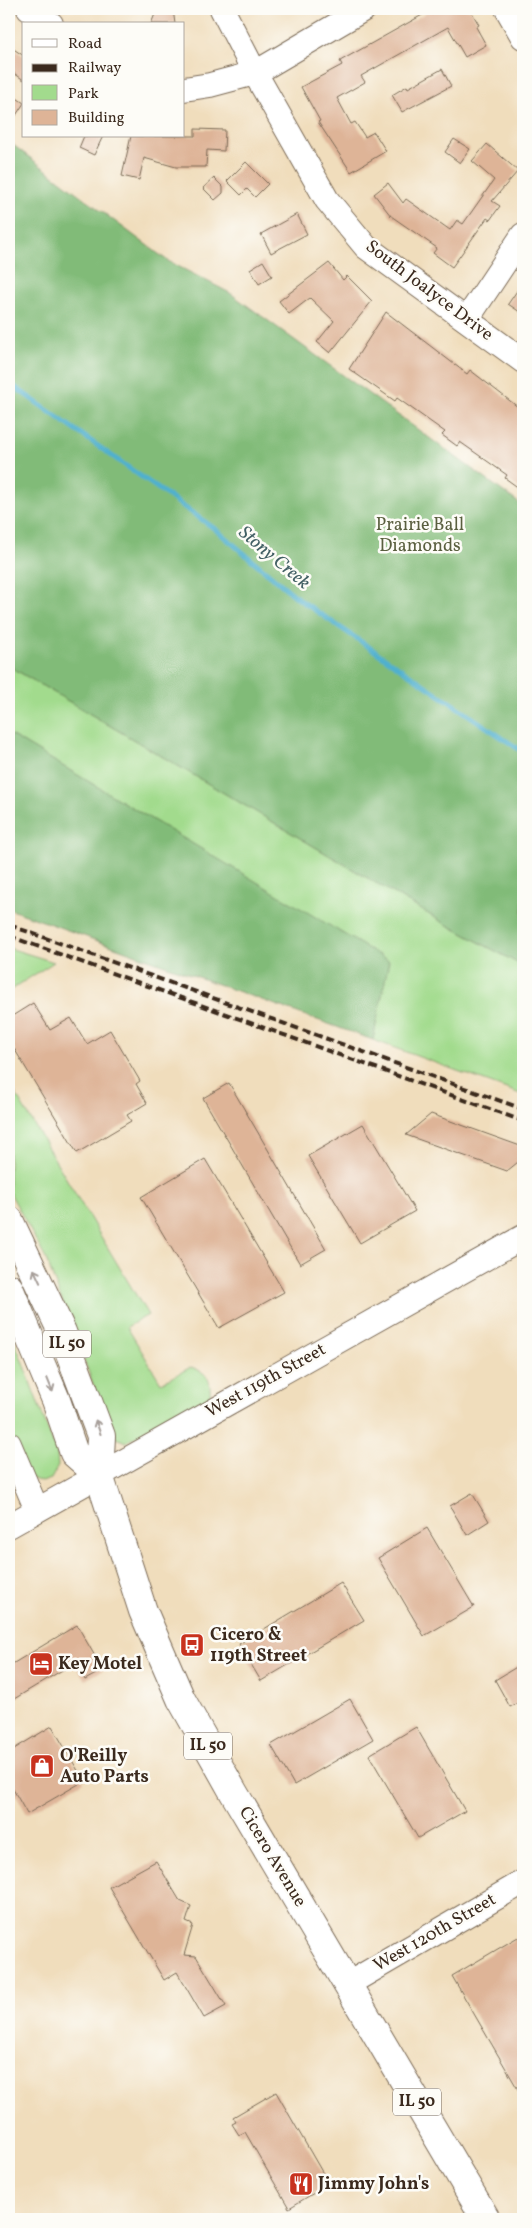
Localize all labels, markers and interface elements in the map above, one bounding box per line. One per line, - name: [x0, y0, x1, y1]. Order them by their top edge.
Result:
- legend: [22, 22, 185, 138]
- text: Road: [68, 34, 102, 55]
- text: Railway: [68, 58, 121, 79]
- text: Park: [68, 84, 99, 105]
- text: Building: [68, 108, 125, 129]
- street label: South Joalyce Drive: [360, 235, 498, 347]
- park label: Prairie Ball Diamonds: [376, 513, 464, 559]
- water label: Stony Creek: [233, 520, 316, 596]
- one-way arrow: [31, 1269, 41, 1284]
- road number: IL 50: [43, 1330, 91, 1358]
- street label: West 119th Street: [201, 1338, 331, 1424]
- one-way arrow: [45, 1377, 55, 1392]
- one-way arrow: [93, 1420, 102, 1435]
- place label: Cicero & 119th Street: [210, 1623, 307, 1669]
- bus stop icon: Cicero & 119th Street: [179, 1632, 205, 1658]
- hotel icon: Key Motel: [28, 1651, 54, 1677]
- place label: Key Motel: [58, 1652, 142, 1677]
- road number: IL 50: [184, 1732, 232, 1760]
- place label: O'Reilly Auto Parts: [60, 1744, 149, 1790]
- shop icon: O'Reilly Auto Parts: [29, 1753, 55, 1779]
- street label: Cicero Avenue: [232, 1802, 312, 1912]
- street label: West 120th Street: [369, 1888, 501, 1978]
- road number: IL 50: [393, 2088, 441, 2116]
- restaurant icon: Jimmy John's: [288, 2171, 314, 2197]
- place label: Jimmy John's: [317, 2172, 429, 2197]

